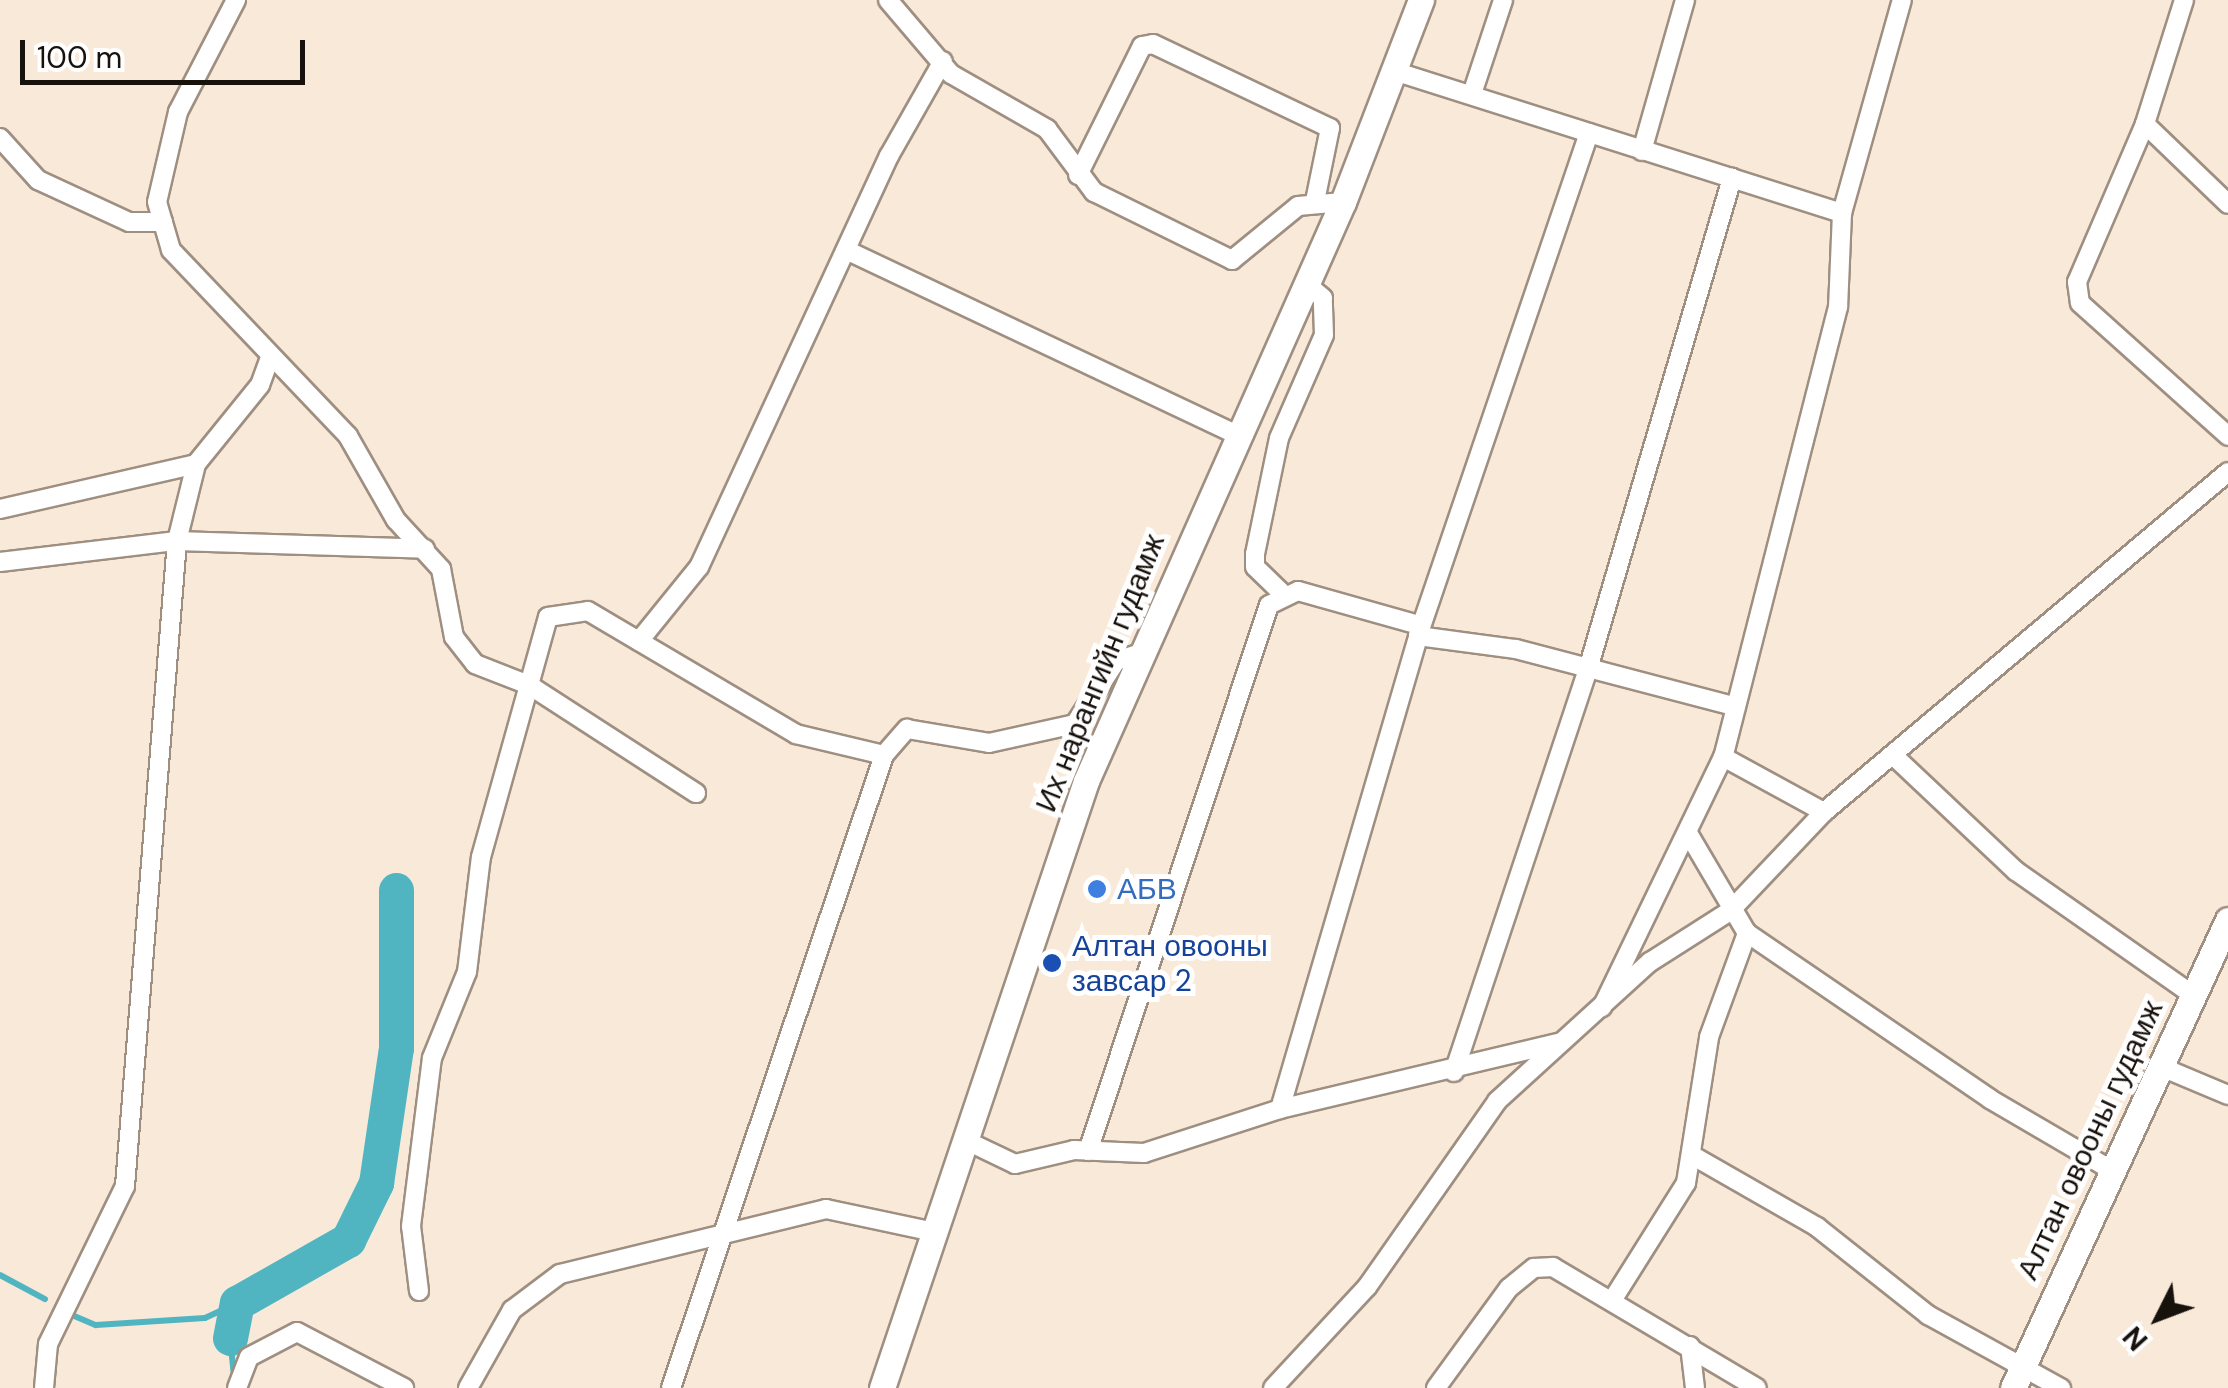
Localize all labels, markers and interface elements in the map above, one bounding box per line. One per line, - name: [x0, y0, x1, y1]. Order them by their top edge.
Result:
- scale bar: [25, 20, 310, 82]
- text: 100 m: [37, 38, 122, 77]
- street label: Их нарангийн гудамж: [1028, 529, 1172, 817]
- place label: АБВ: [1117, 871, 1177, 907]
- marker: АБВ: [1086, 878, 1108, 900]
- place label: Алтан овооны завсар 2: [1072, 928, 1268, 998]
- marker: Алтан овооны завсар 2: [1041, 952, 1063, 974]
- street label: Алтан овооны гудамж: [2010, 995, 2170, 1285]
- north arrow: [2108, 1268, 2208, 1368]
- text: N: [2115, 1318, 2156, 1358]

